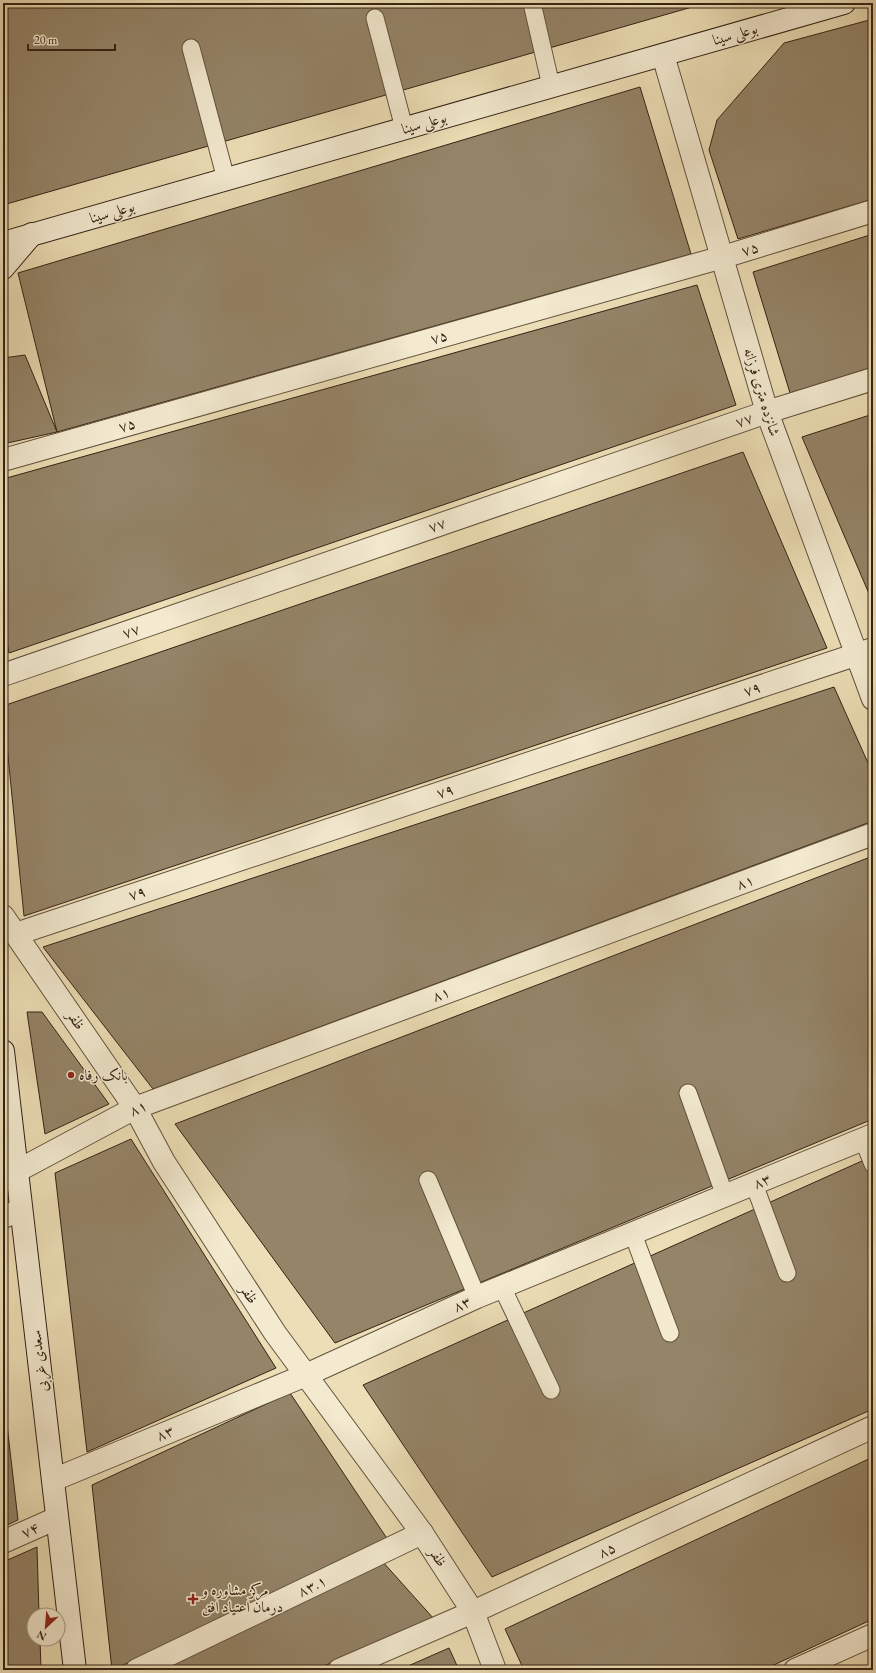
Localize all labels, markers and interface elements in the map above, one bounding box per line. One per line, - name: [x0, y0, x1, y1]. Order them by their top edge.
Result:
- street label: بوعلی سینا: [710, 18, 760, 51]
- scale bar: [28, 26, 115, 52]
- text: 20 m: [34, 32, 58, 48]
- street label: بوعلی سینا: [399, 107, 449, 140]
- street label: بوعلی سینا: [87, 196, 137, 229]
- street label: ۷۵: [739, 237, 761, 260]
- street label: ۷۵: [428, 325, 450, 348]
- street label: شانزده متری فرزانه: [739, 345, 785, 439]
- street label: ۷۷: [732, 408, 755, 431]
- street label: ۷۵: [116, 413, 138, 436]
- street label: ۷۷: [425, 513, 448, 536]
- street label: ۷۷: [119, 619, 142, 642]
- street label: ۷۹: [741, 677, 763, 700]
- street label: ۷۹: [434, 779, 456, 802]
- street label: ۸۱: [733, 870, 756, 893]
- street label: ۷۹: [126, 881, 148, 904]
- street label: ۸۱: [429, 982, 452, 1005]
- street label: ظفر: [61, 1005, 90, 1034]
- place label: بانک رفاه: [79, 1065, 128, 1084]
- marker: بانک رفاه: [66, 1070, 76, 1080]
- street label: ۸۱: [126, 1095, 150, 1120]
- street label: ۸۳: [750, 1168, 774, 1193]
- street label: ظفر: [234, 1279, 263, 1308]
- street label: ۸۳: [450, 1291, 474, 1316]
- street label: سعدی غربی: [25, 1329, 54, 1393]
- street label: ۸۳: [153, 1420, 177, 1445]
- street label: ۷۴: [18, 1517, 42, 1542]
- street label: ۸۵: [595, 1537, 619, 1562]
- street label: ظفر: [423, 1542, 452, 1571]
- street label: ۸۳.۱: [294, 1570, 329, 1601]
- place label: مرکز مشاوره و درمان اعتیاد افق: [200, 1580, 283, 1616]
- marker: مرکز مشاوره و درمان اعتیاد افق: [187, 1593, 199, 1605]
- north arrow: [26, 1607, 66, 1647]
- text: N: [34, 1628, 49, 1644]

